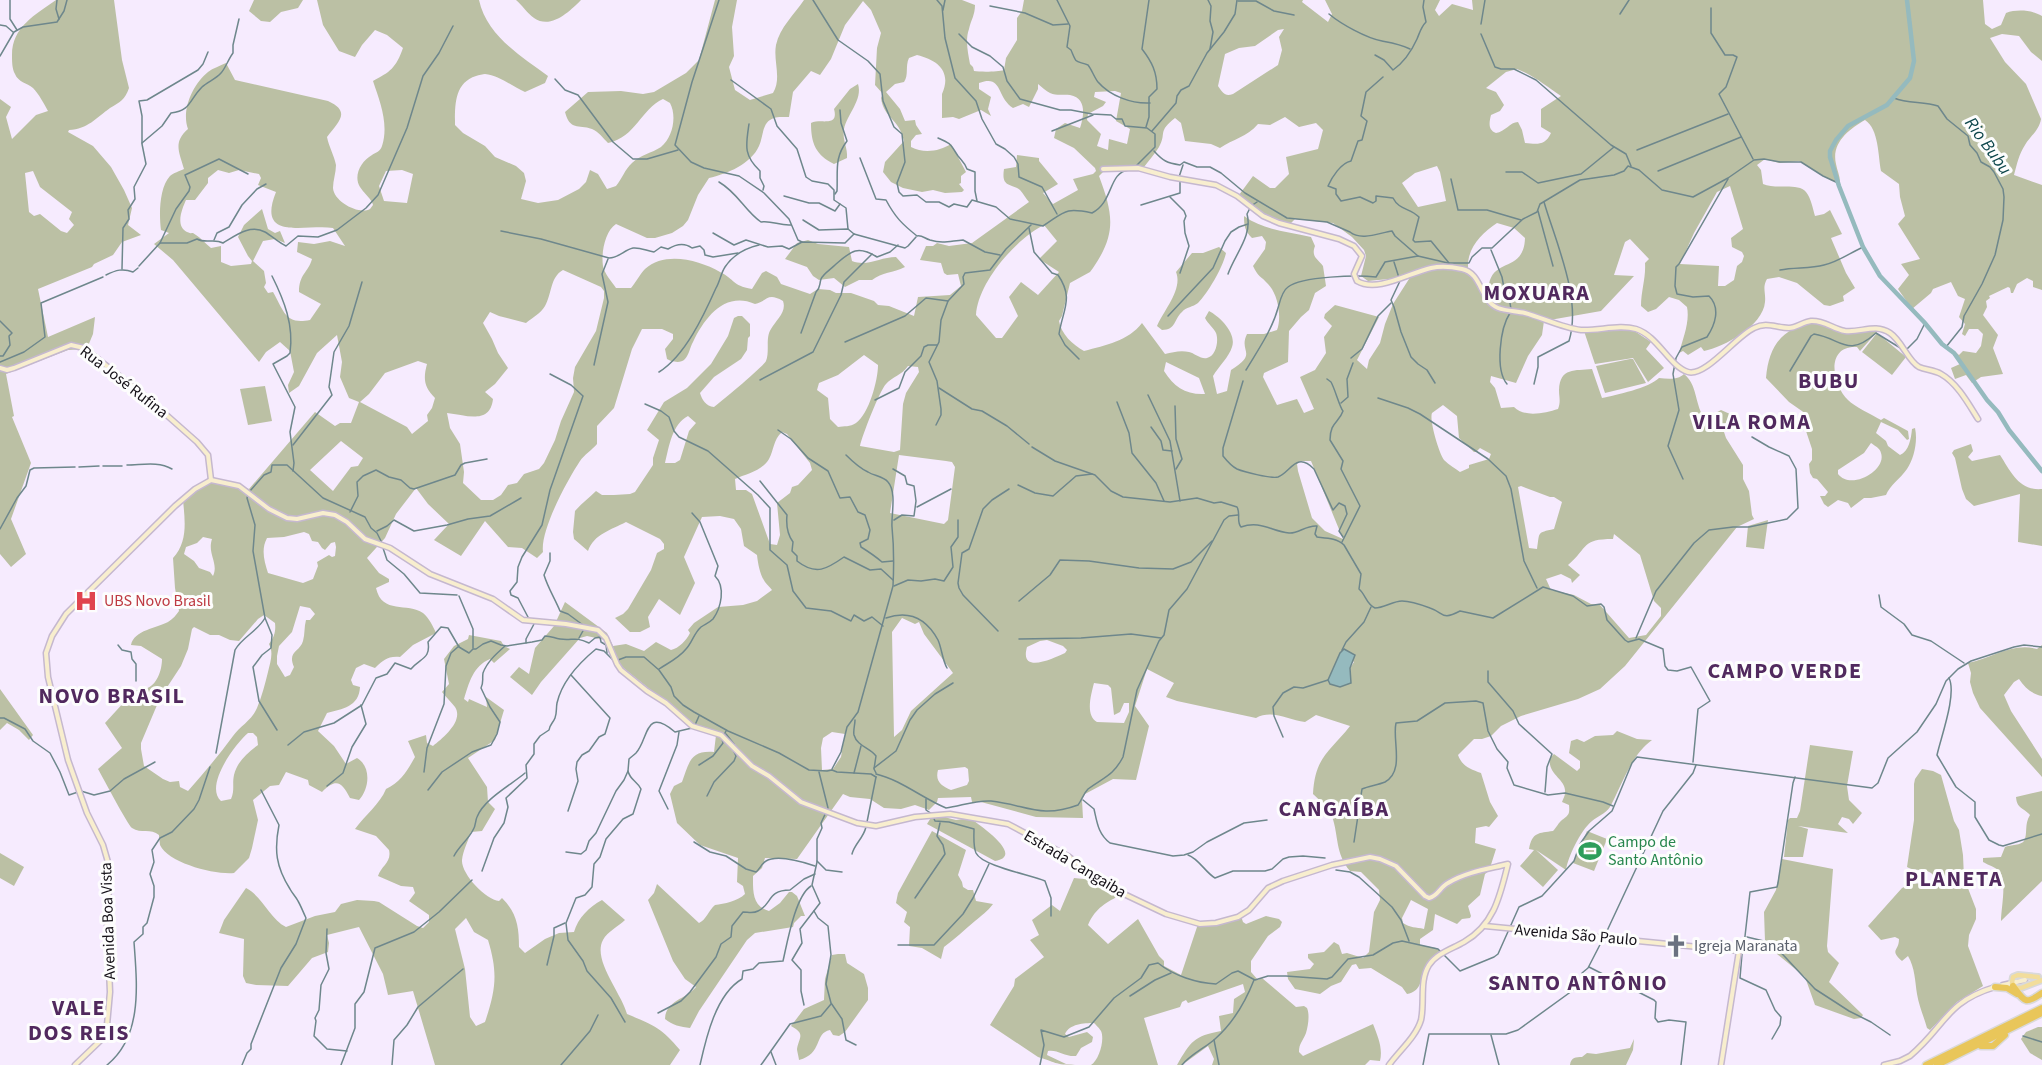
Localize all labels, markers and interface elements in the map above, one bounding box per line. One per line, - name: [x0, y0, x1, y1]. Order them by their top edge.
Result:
- water label: Rio Bubu: [1959, 112, 2017, 180]
- district label: MOXUARA: [1484, 277, 1590, 309]
- street label: Rua José Rufina: [75, 341, 173, 423]
- district label: BUBU: [1798, 365, 1860, 397]
- district label: VILA ROMA: [1692, 406, 1811, 438]
- hospital icon: UBS Novo Brasil: [73, 588, 99, 614]
- place label: UBS Novo Brasil: [104, 590, 211, 612]
- district label: CAMPO VERDE: [1707, 655, 1863, 687]
- district label: NOVO BRASIL: [39, 680, 185, 712]
- district label: CANGAÍBA: [1278, 793, 1390, 825]
- street label: Estrada Cangaiba: [1020, 825, 1130, 903]
- place label: Campo de Santo Antônio: [1608, 831, 1703, 871]
- sports icon: Campo de Santo Antônio: [1577, 838, 1603, 864]
- street label: Avenida Boa Vista: [95, 862, 121, 980]
- district label: PLANETA: [1905, 863, 2003, 895]
- street label: Avenida São Paulo: [1514, 919, 1638, 951]
- church icon: Igreja Maranata: [1663, 933, 1689, 959]
- place label: Igreja Maranata: [1694, 935, 1797, 957]
- district label: SANTO ANTÔNIO: [1488, 967, 1668, 999]
- district label: VALE DOS REIS: [28, 992, 130, 1049]

